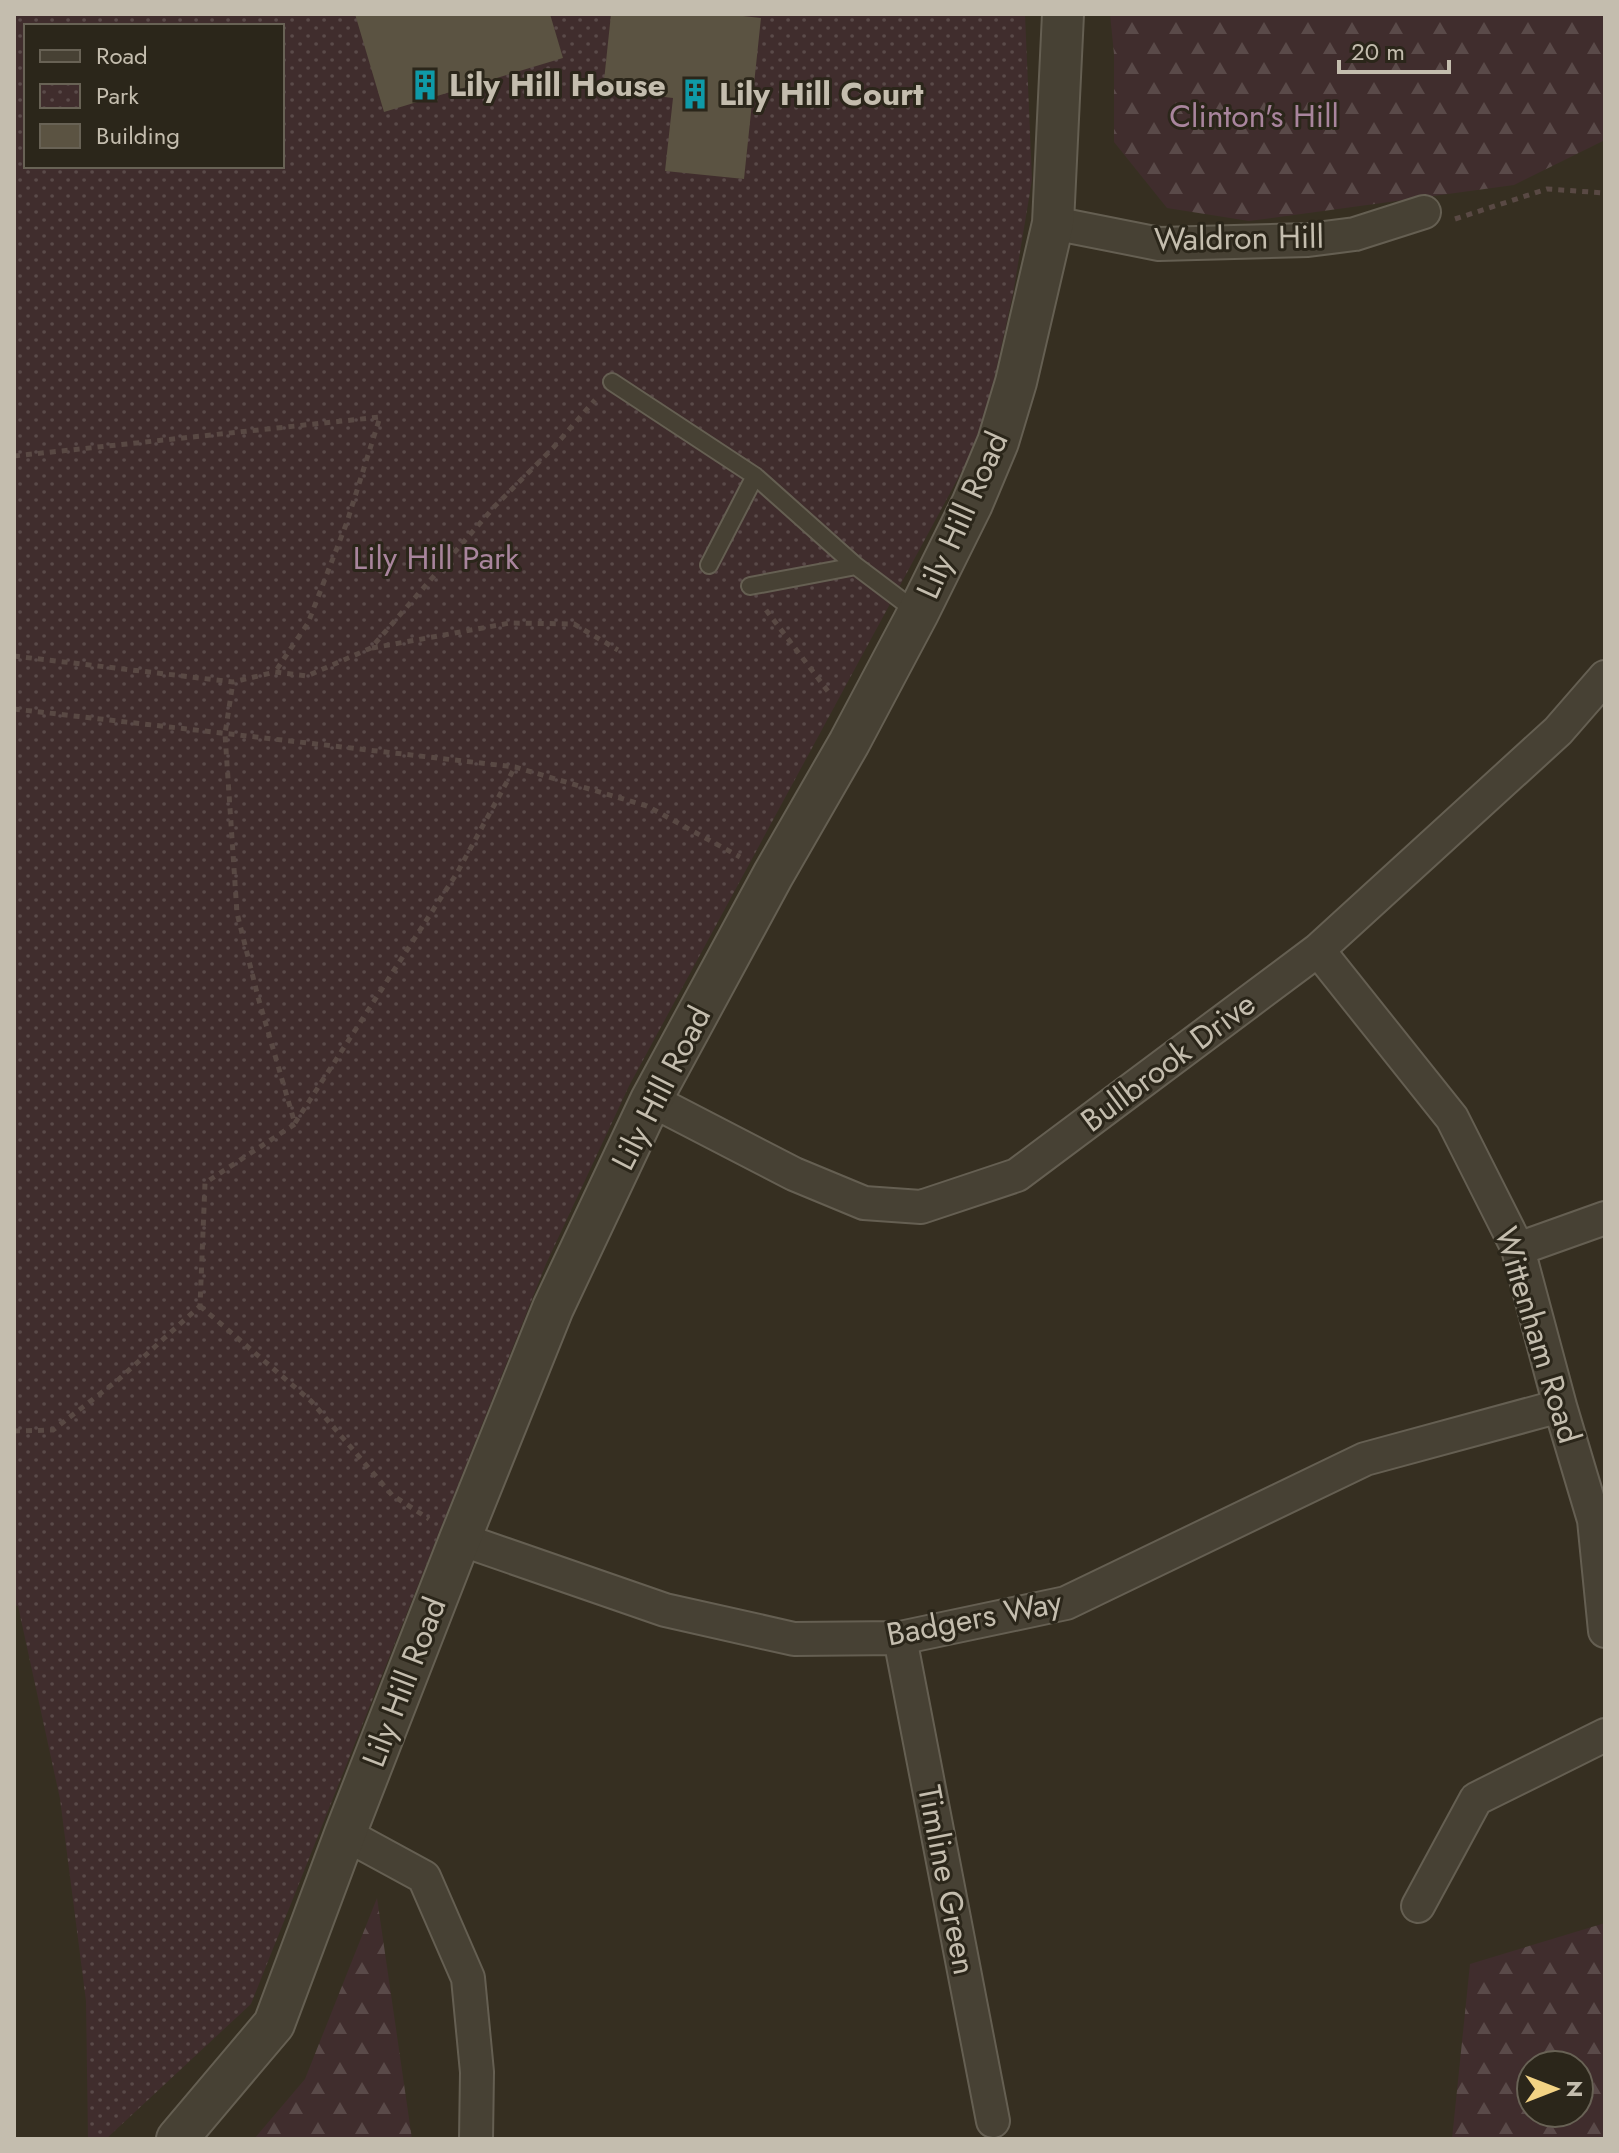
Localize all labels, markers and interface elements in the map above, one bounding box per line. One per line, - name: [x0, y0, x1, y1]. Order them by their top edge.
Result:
- legend: [24, 24, 284, 168]
- scale bar: [1339, 24, 1449, 74]
- text: 20 m: [1351, 34, 1405, 69]
- text: Road: [96, 38, 148, 73]
- place label: Lily Hill House: [449, 62, 666, 108]
- building icon: Lily Hill House: [408, 68, 442, 102]
- place label: Lily Hill Court: [719, 71, 924, 117]
- building icon: Lily Hill Court: [678, 77, 712, 111]
- text: Park: [96, 78, 139, 113]
- park label: Clinton's Hill: [1169, 93, 1339, 139]
- text: Building: [96, 118, 180, 153]
- street label: Waldron Hill: [1154, 214, 1324, 262]
- street label: Lily Hill Road: [905, 424, 1019, 606]
- park label: Lily Hill Park: [353, 535, 520, 581]
- street label: Bullbrook Drive: [1071, 981, 1265, 1143]
- street label: Lily Hill Road: [600, 998, 722, 1178]
- street label: Wittenham Road: [1483, 1221, 1593, 1449]
- street label: Badgers Way: [882, 1578, 1066, 1658]
- street label: Lily Hill Road: [351, 1591, 457, 1773]
- street label: Timline Green: [906, 1781, 988, 1979]
- north arrow: [1515, 2049, 1595, 2129]
- text: N: [1559, 2080, 1591, 2098]

